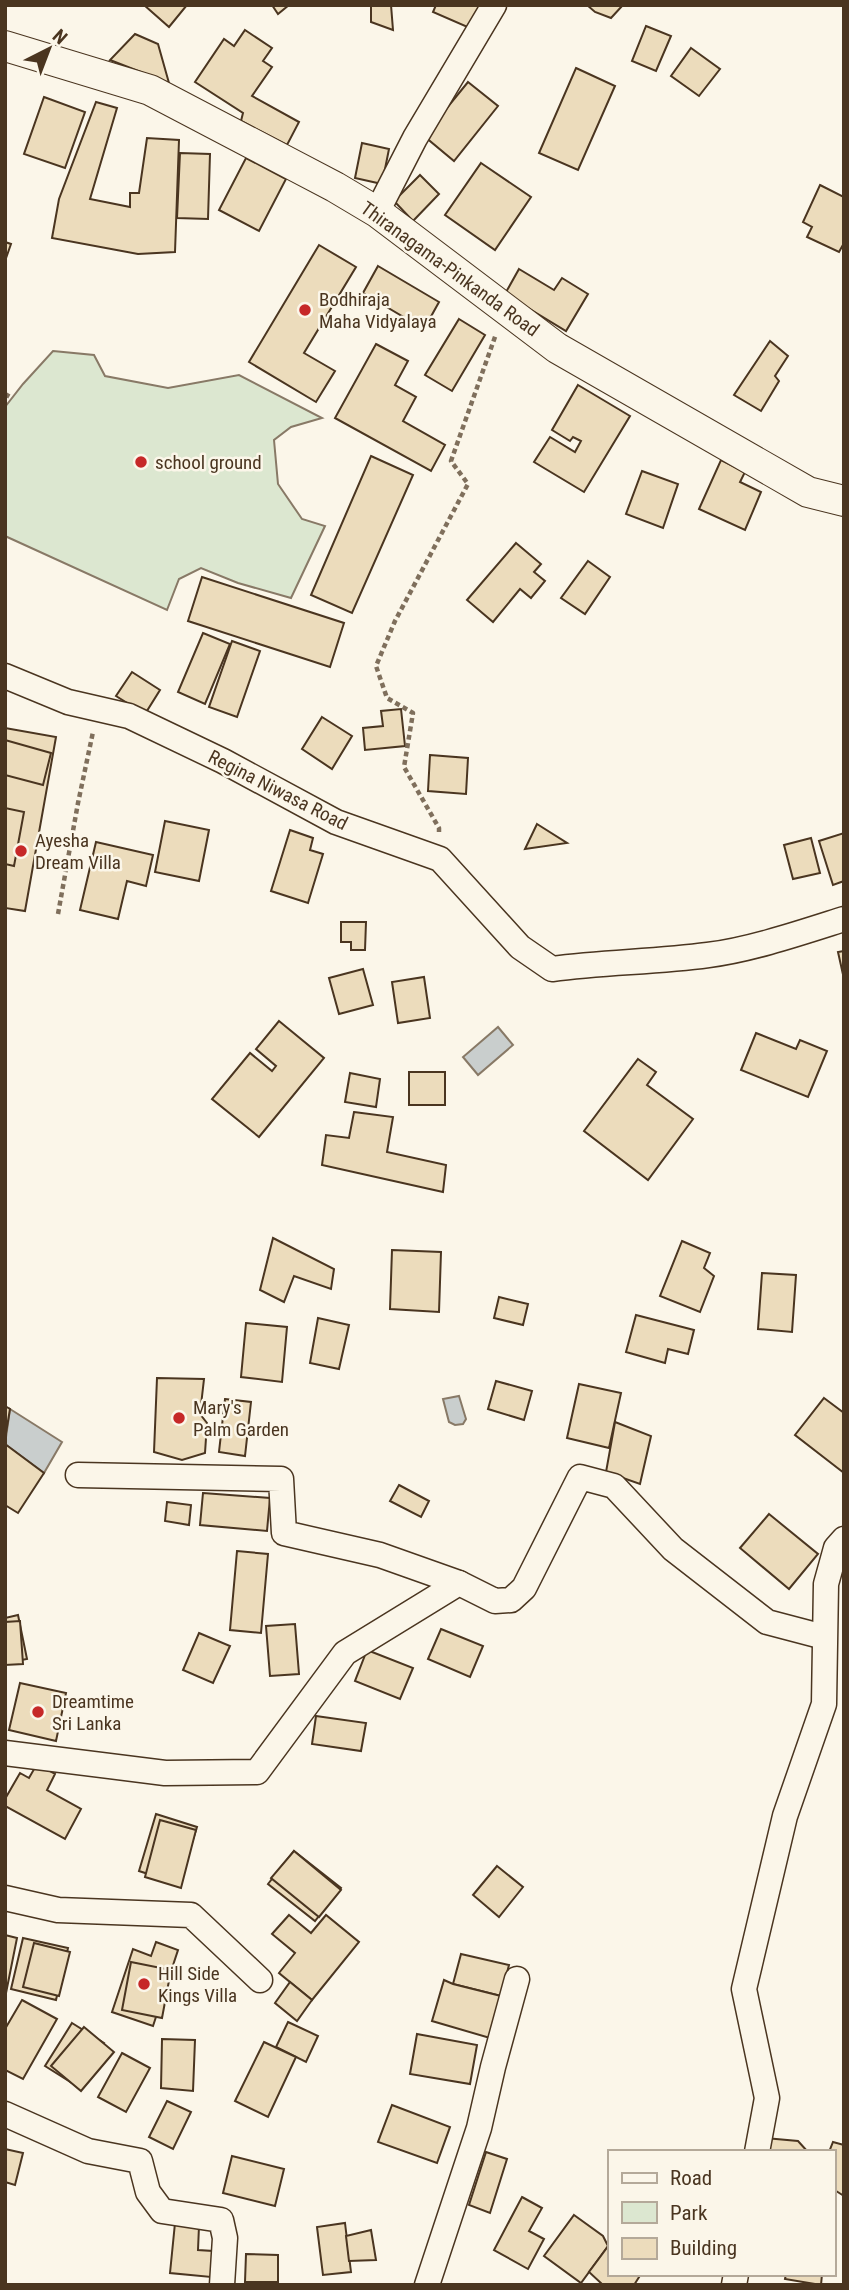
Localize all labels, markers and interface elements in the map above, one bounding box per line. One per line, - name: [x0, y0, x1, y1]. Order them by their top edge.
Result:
- north arrow: [14, 14, 84, 84]
- text: N: [48, 24, 72, 49]
- street label: Thiranagama-Pinkanda Road: [356, 197, 544, 341]
- place label: Bodhiraja Maha Vidyalaya: [319, 288, 437, 333]
- marker: Bodhiraja Maha Vidyalaya: [297, 302, 313, 318]
- place label: school ground: [155, 451, 262, 474]
- marker: school ground: [133, 454, 149, 470]
- street label: Regina Niwasa Road: [205, 745, 351, 835]
- place label: Ayesha Dream Villa: [35, 829, 121, 874]
- marker: Ayesha Dream Villa: [13, 843, 29, 859]
- place label: Mary's Palm Garden: [193, 1396, 289, 1441]
- marker: Mary's Palm Garden: [171, 1410, 187, 1426]
- place label: Dreamtime Sri Lanka: [52, 1690, 134, 1735]
- marker: Dreamtime Sri Lanka: [30, 1704, 46, 1720]
- place label: Hill Side Kings Villa: [158, 1962, 237, 2007]
- marker: Hill Side Kings Villa: [136, 1976, 152, 1992]
- legend: [608, 2150, 835, 2276]
- text: Road: [670, 2166, 712, 2190]
- text: Park: [670, 2201, 708, 2225]
- text: Building: [670, 2236, 737, 2260]

